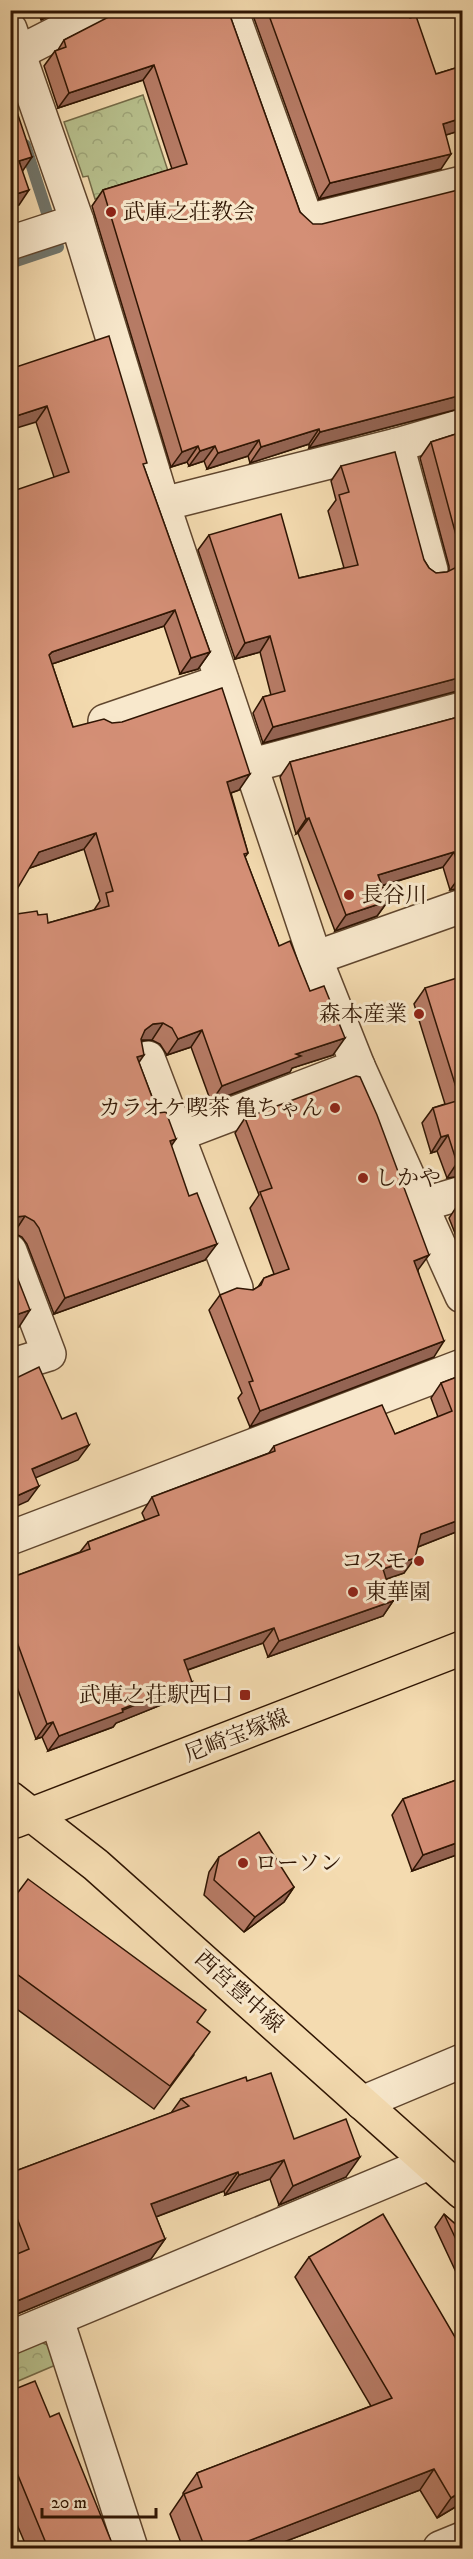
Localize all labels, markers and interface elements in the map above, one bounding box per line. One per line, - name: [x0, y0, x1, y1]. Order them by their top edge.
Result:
- place label: 武庫之荘教会: [123, 199, 255, 226]
- marker: 武庫之荘教会: [104, 205, 118, 219]
- place label: 長谷川: [361, 882, 427, 909]
- marker: 長谷川: [342, 888, 356, 902]
- place label: 森本産業: [319, 1001, 407, 1028]
- marker: 森本産業: [412, 1007, 426, 1021]
- place label: カラオケ喫茶 亀ちゃん: [99, 1095, 323, 1122]
- marker: カラオケ喫茶 亀ちゃん: [328, 1101, 342, 1115]
- place label: しかや: [375, 1165, 441, 1192]
- marker: しかや: [356, 1171, 370, 1185]
- place label: コスモ: [341, 1548, 407, 1575]
- marker: コスモ: [412, 1554, 426, 1568]
- place label: 東華園: [365, 1579, 431, 1606]
- marker: 東華園: [346, 1585, 360, 1599]
- place label: 武庫之荘駅西口: [79, 1682, 233, 1709]
- marker: 武庫之荘駅西口: [238, 1688, 252, 1702]
- street label: 尼崎宝塚線: [181, 1704, 293, 1768]
- place label: ローソン: [255, 1850, 342, 1877]
- marker: ローソン: [236, 1856, 250, 1870]
- street label: 西宮豊中線: [189, 1945, 289, 2039]
- scale bar: [42, 2481, 156, 2519]
- text: 20 m: [51, 2492, 87, 2514]

